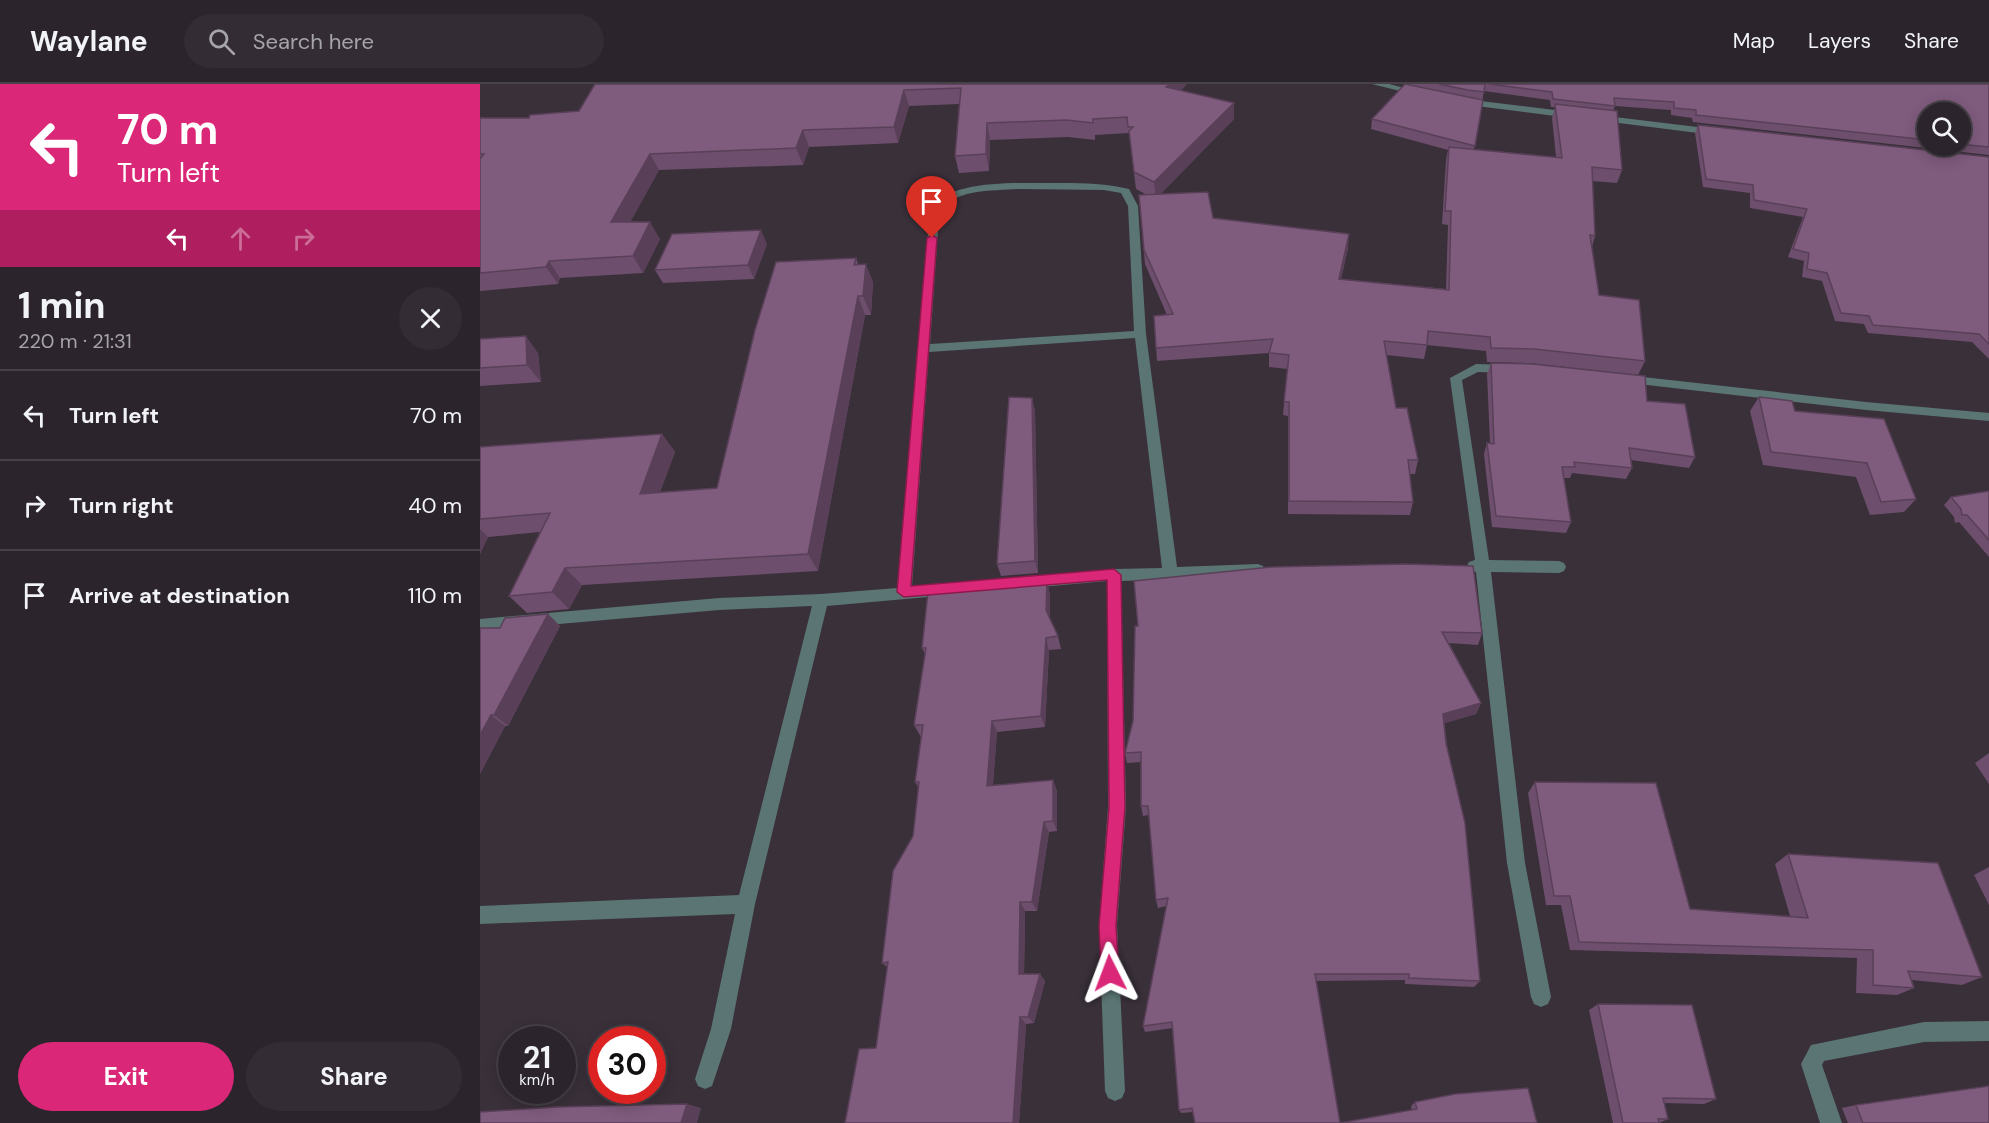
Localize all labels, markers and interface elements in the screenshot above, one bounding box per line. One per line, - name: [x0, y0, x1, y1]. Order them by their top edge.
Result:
- search box: [184, 14, 604, 68]
- text: Waylane: [30, 23, 148, 60]
- icon: search: [205, 25, 238, 58]
- text: Search here: [253, 27, 374, 56]
- text: Map: [1733, 27, 1775, 55]
- text: Layers: [1808, 27, 1871, 55]
- text: Share: [1904, 27, 1959, 55]
- text: 70 m: [117, 102, 218, 157]
- map controls: [1917, 102, 1971, 156]
- button: search: [1917, 102, 1971, 156]
- icon: left: [18, 108, 96, 186]
- text: Turn left: [117, 155, 220, 190]
- pin: [906, 176, 957, 238]
- icon: arrive: [915, 185, 948, 218]
- icon: left: [161, 222, 194, 255]
- icon: ahead: [224, 222, 257, 255]
- icon: right: [287, 222, 320, 255]
- text: 1 min: [18, 282, 106, 329]
- button: close: [399, 287, 462, 350]
- text: 220 m · 21:31: [18, 328, 132, 354]
- icon: left: [18, 399, 51, 432]
- text: Turn left: [69, 401, 159, 430]
- text: 70 m: [410, 401, 462, 430]
- icon: right: [18, 489, 51, 522]
- text: Turn right: [69, 491, 174, 520]
- text: 40 m: [408, 491, 462, 520]
- icon: arrive: [18, 579, 51, 612]
- text: Arrive at destination: [69, 581, 290, 610]
- text: 110 m: [408, 581, 462, 610]
- position arrow: [1078, 941, 1142, 1005]
- speed limit sign: 30: [588, 1026, 666, 1104]
- text: 21: [523, 1038, 551, 1077]
- button: Exit: [18, 1042, 234, 1111]
- button: Share: [246, 1042, 462, 1111]
- text: km/h: [519, 1070, 555, 1090]

